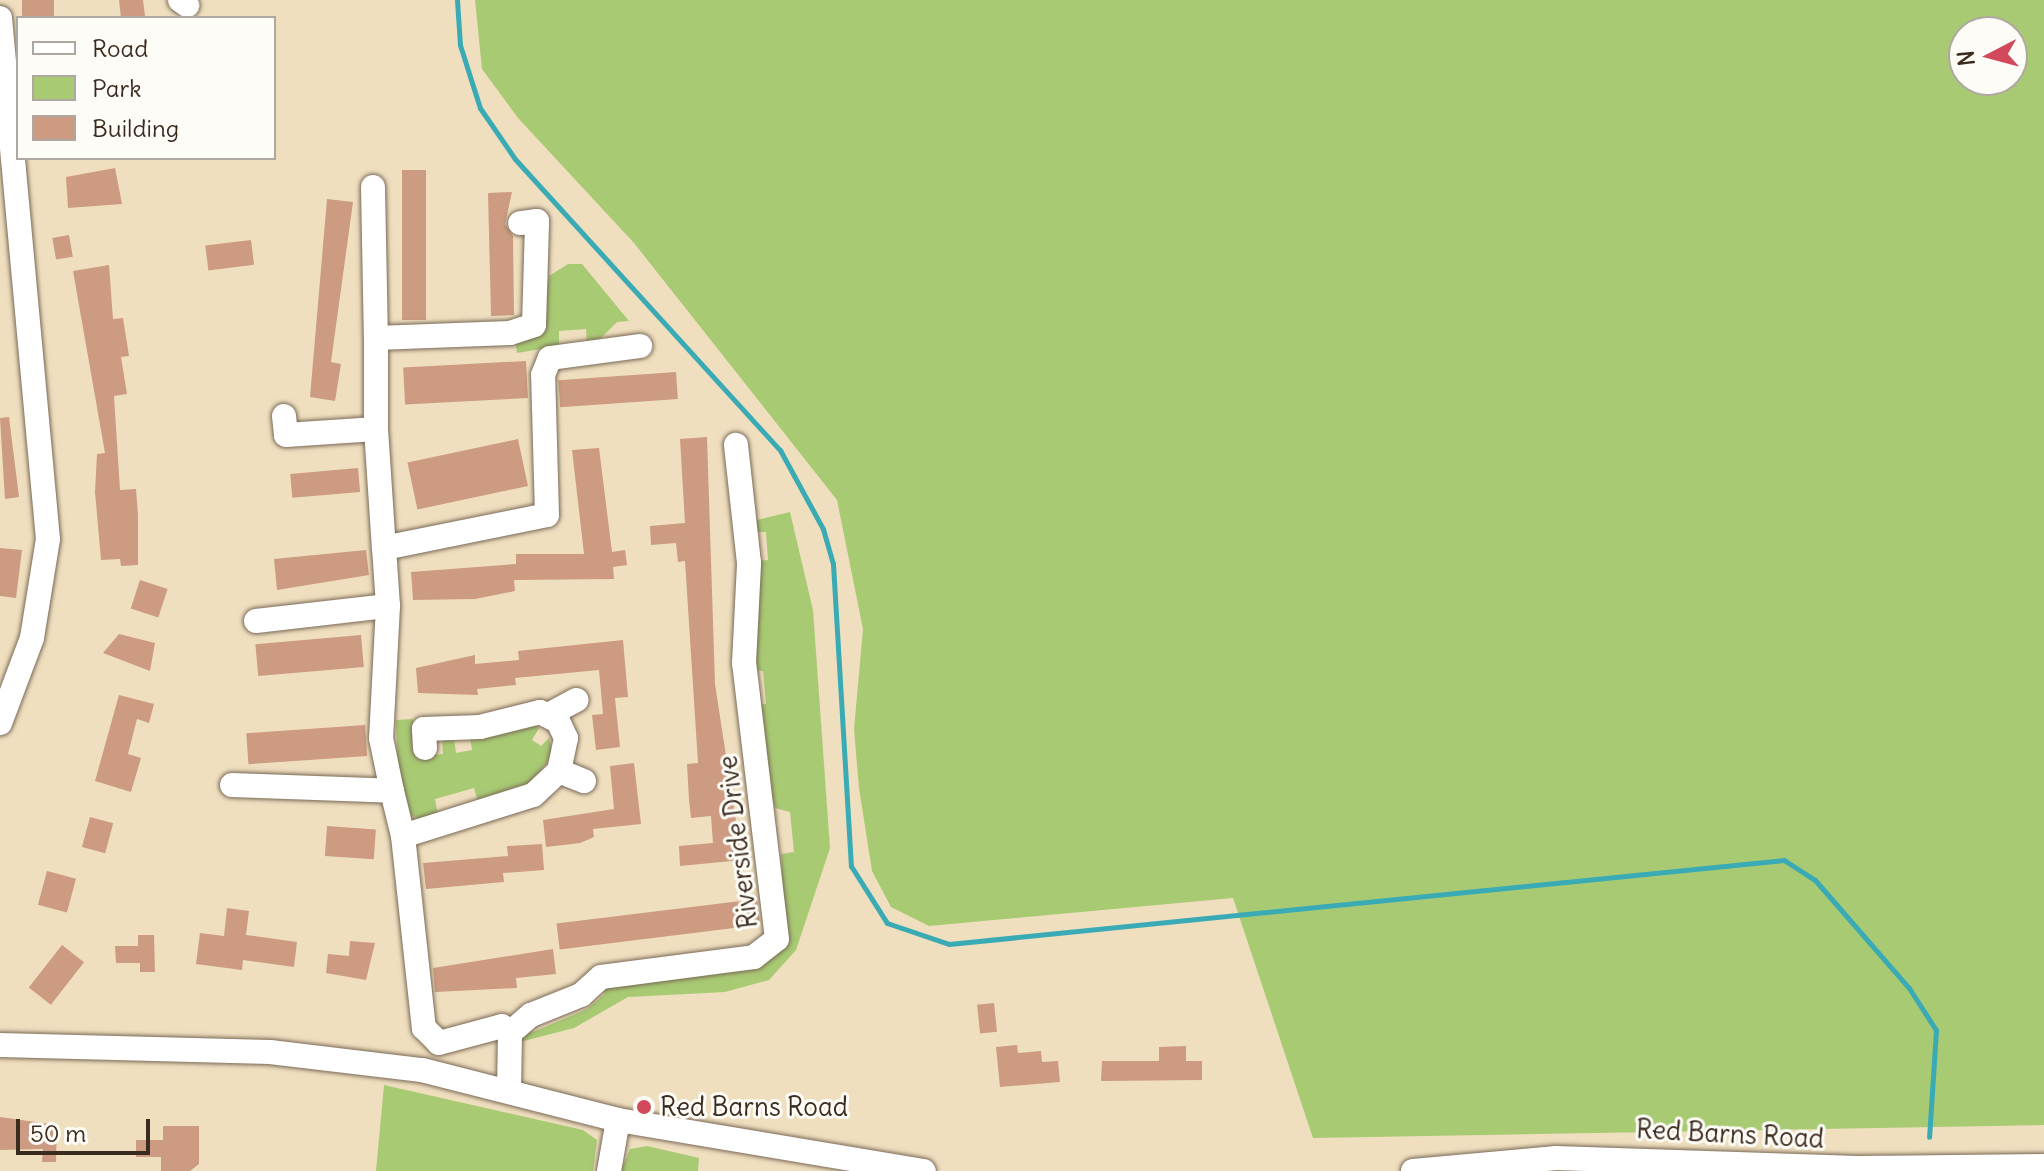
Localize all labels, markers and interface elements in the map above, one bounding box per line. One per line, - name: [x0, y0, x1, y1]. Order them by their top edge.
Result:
- legend: [16, 16, 276, 160]
- north arrow: [1948, 16, 2028, 96]
- text: Road: [92, 33, 148, 63]
- text: N: [1951, 49, 1981, 67]
- text: Park: [92, 73, 142, 103]
- text: Building: [92, 113, 179, 143]
- street label: Riverside Drive: [712, 754, 764, 930]
- place label: Red Barns Road: [660, 1091, 848, 1123]
- marker: Red Barns Road: [635, 1098, 653, 1116]
- scale bar: [20, 1103, 154, 1153]
- street label: Red Barns Road: [1635, 1114, 1825, 1154]
- text: 50 m: [30, 1118, 86, 1148]

